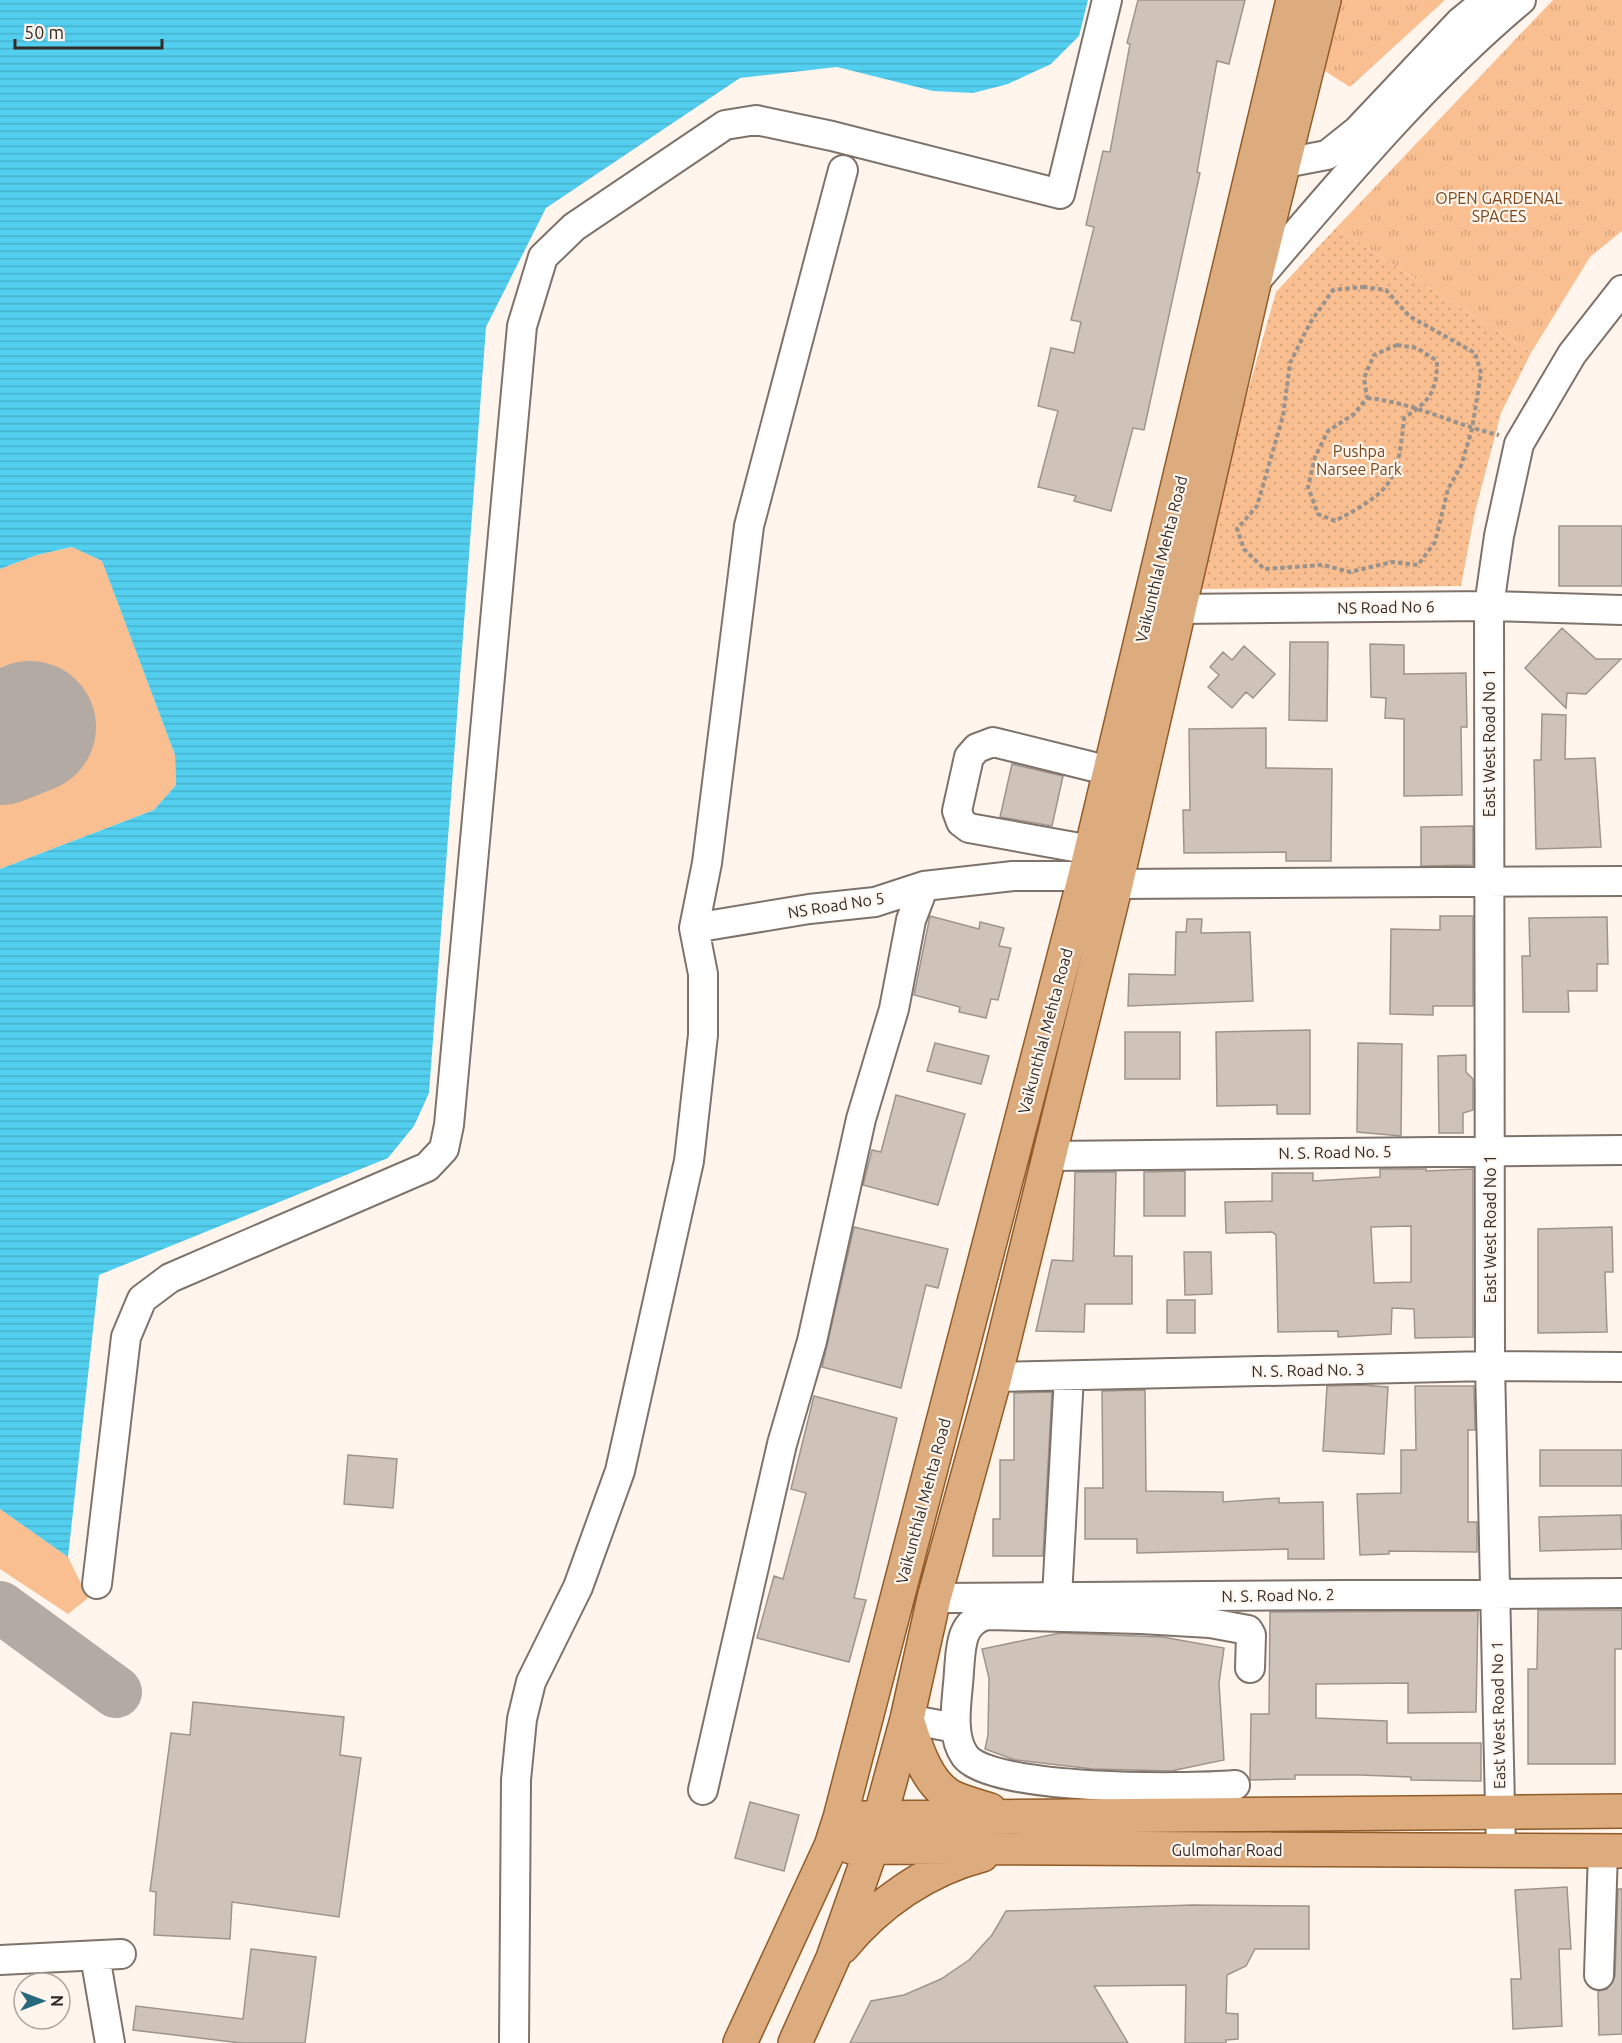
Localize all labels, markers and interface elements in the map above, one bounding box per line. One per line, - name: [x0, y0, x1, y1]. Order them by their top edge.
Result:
- scale bar: [15, 12, 162, 50]
- text: 50 m: [24, 22, 64, 42]
- park label: OPEN GARDENAL SPACES: [1435, 189, 1563, 225]
- park label: Pushpa Narsee Park: [1316, 442, 1402, 478]
- street label: Vaikunthlal Mehta Road: [1132, 474, 1190, 644]
- street label: NS Road No 6: [1337, 597, 1435, 617]
- street label: East West Road No 1: [1480, 669, 1498, 817]
- street label: NS Road No 5: [786, 888, 886, 922]
- street label: Vaikunthlal Mehta Road: [1014, 946, 1076, 1116]
- street label: N. S. Road No. 5: [1278, 1142, 1392, 1162]
- street label: East West Road No 1: [1481, 1155, 1499, 1303]
- street label: N. S. Road No. 3: [1251, 1360, 1365, 1380]
- street label: Vaikunthlal Mehta Road: [892, 1416, 954, 1586]
- street label: N. S. Road No. 2: [1221, 1585, 1335, 1605]
- street label: East West Road No 1: [1488, 1641, 1508, 1789]
- street label: Gulmohar Road: [1171, 1841, 1283, 1859]
- north arrow: [12, 1971, 72, 2031]
- text: N: [48, 1995, 66, 2007]

